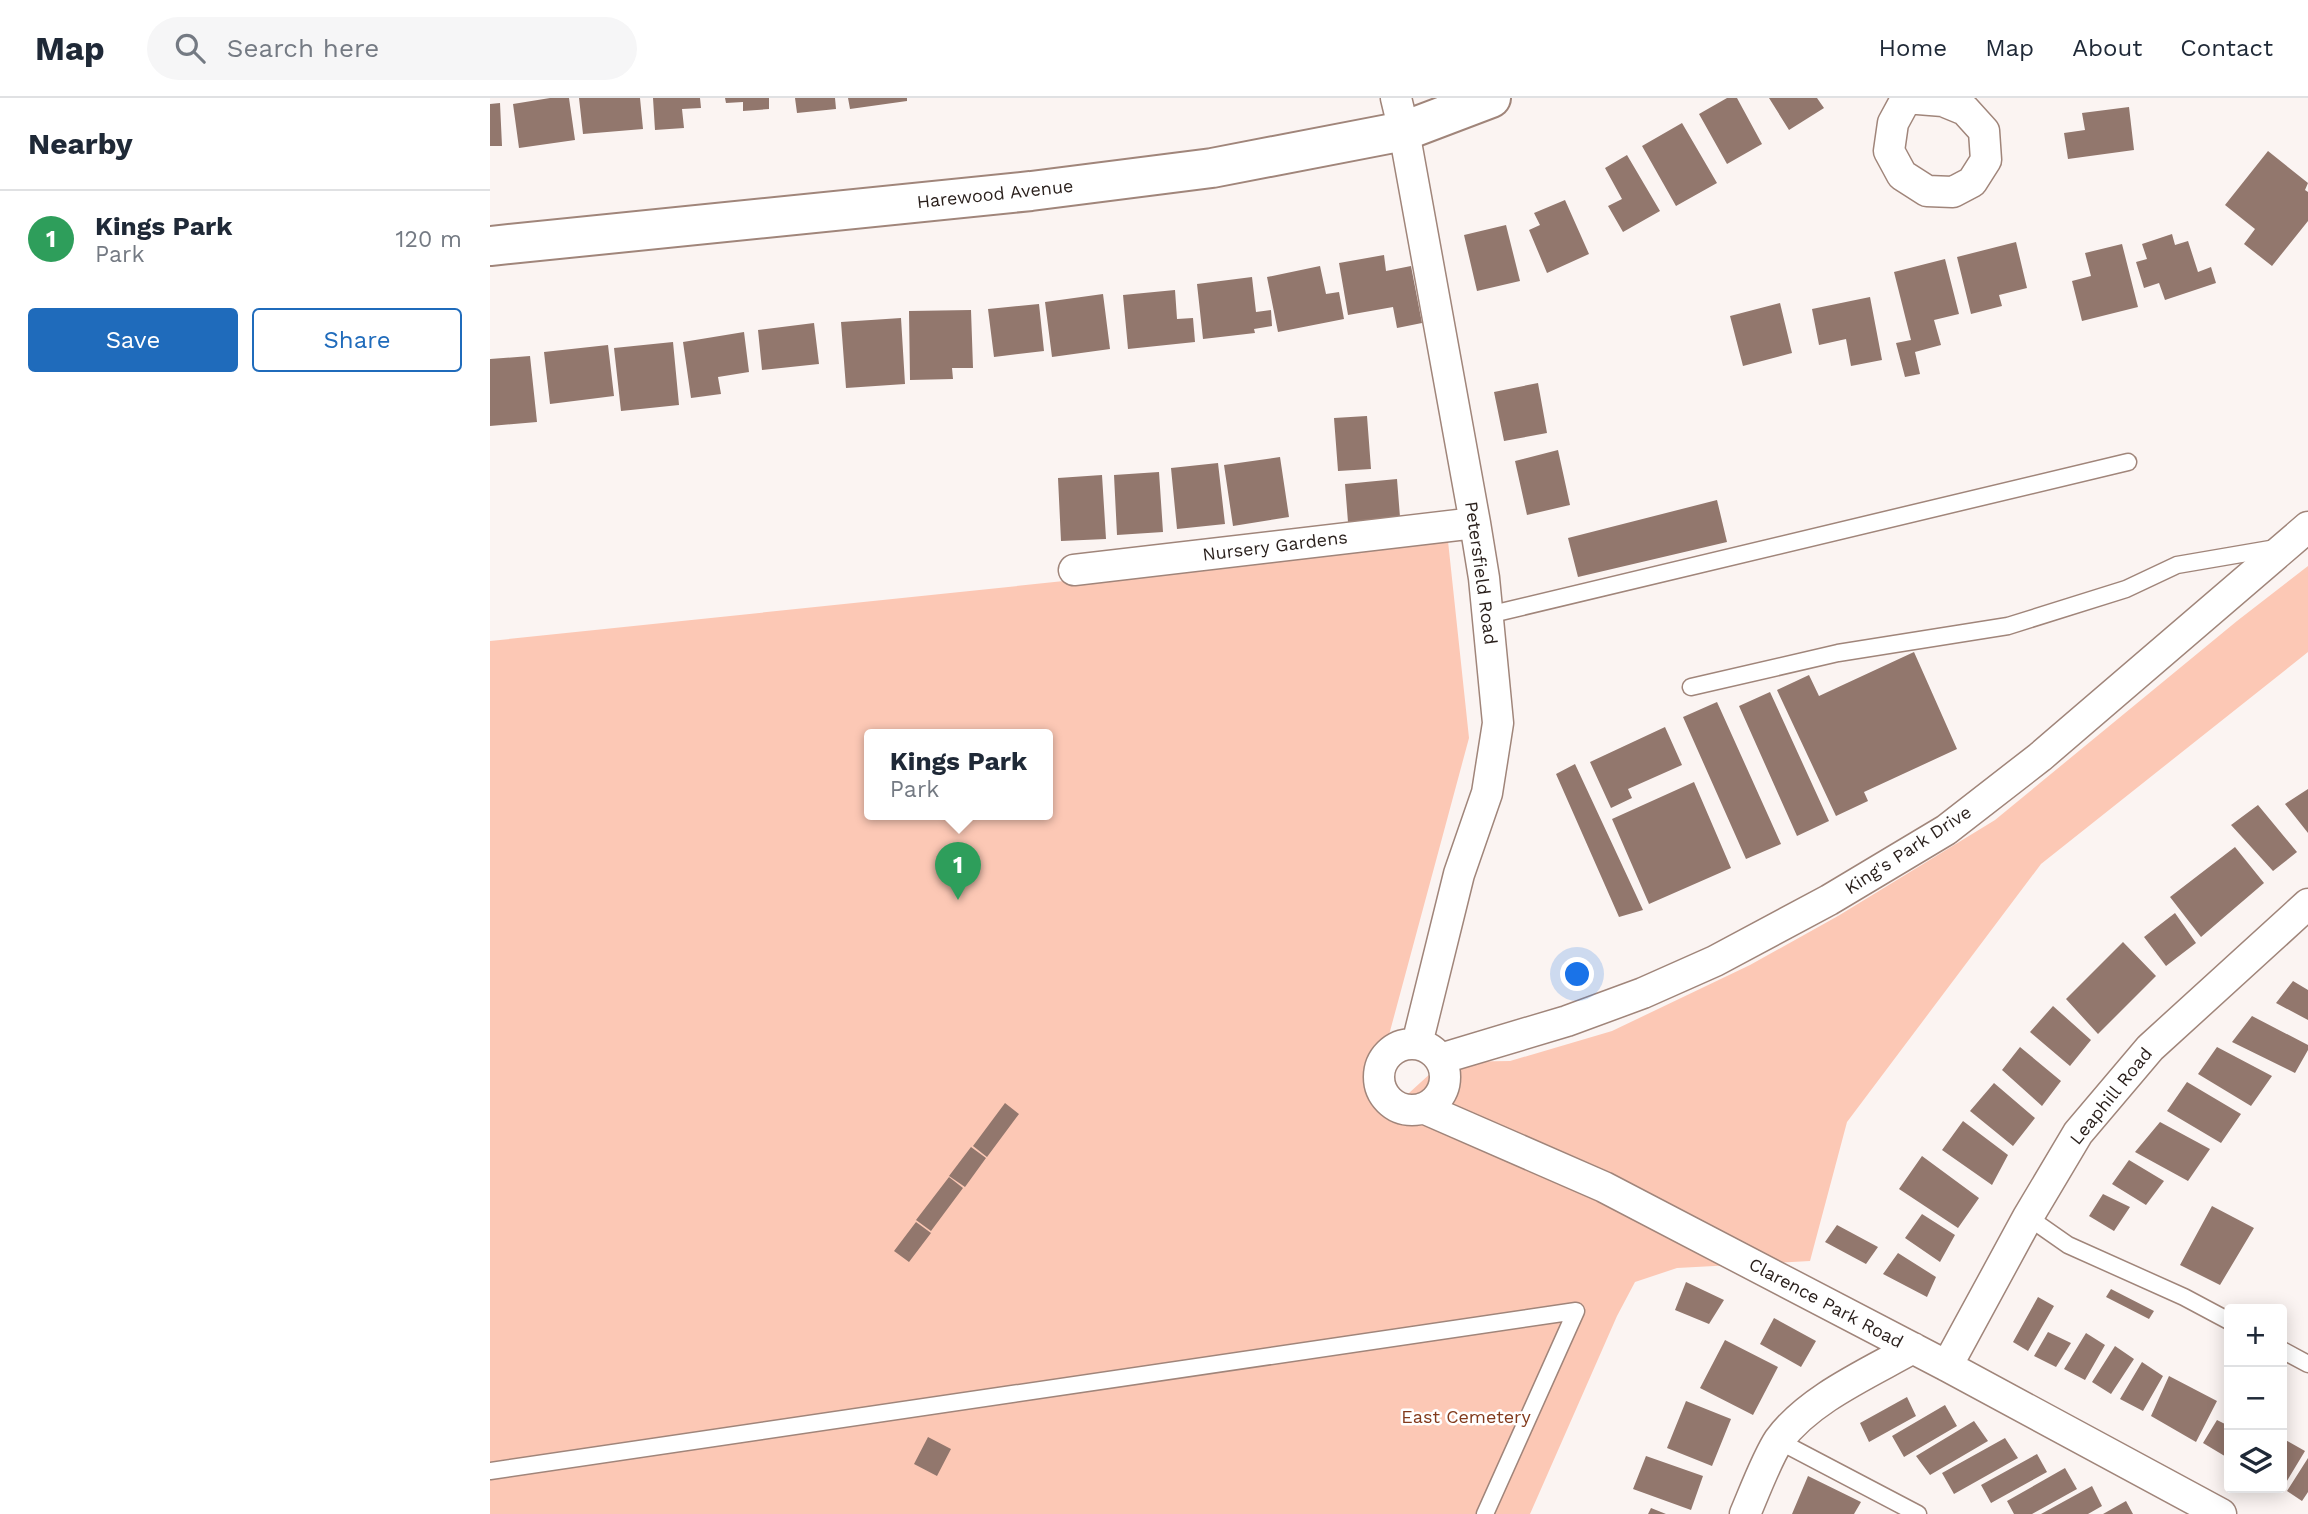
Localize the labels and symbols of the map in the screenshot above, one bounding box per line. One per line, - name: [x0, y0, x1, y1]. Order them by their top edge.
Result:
- street label: Harewood Avenue: [916, 175, 1074, 212]
- street label: Petersfield Road: [1461, 500, 1502, 646]
- street label: Nursery Gardens: [1201, 526, 1349, 565]
- street label: King's Park Drive: [1841, 801, 1975, 898]
- pin: 1: [935, 842, 981, 900]
- your location: [1560, 957, 1594, 991]
- street label: Leaphill Road: [2065, 1043, 2156, 1148]
- street label: Clarence Park Road: [1746, 1253, 1907, 1352]
- park label: East Cemetery: [1401, 1406, 1531, 1427]

